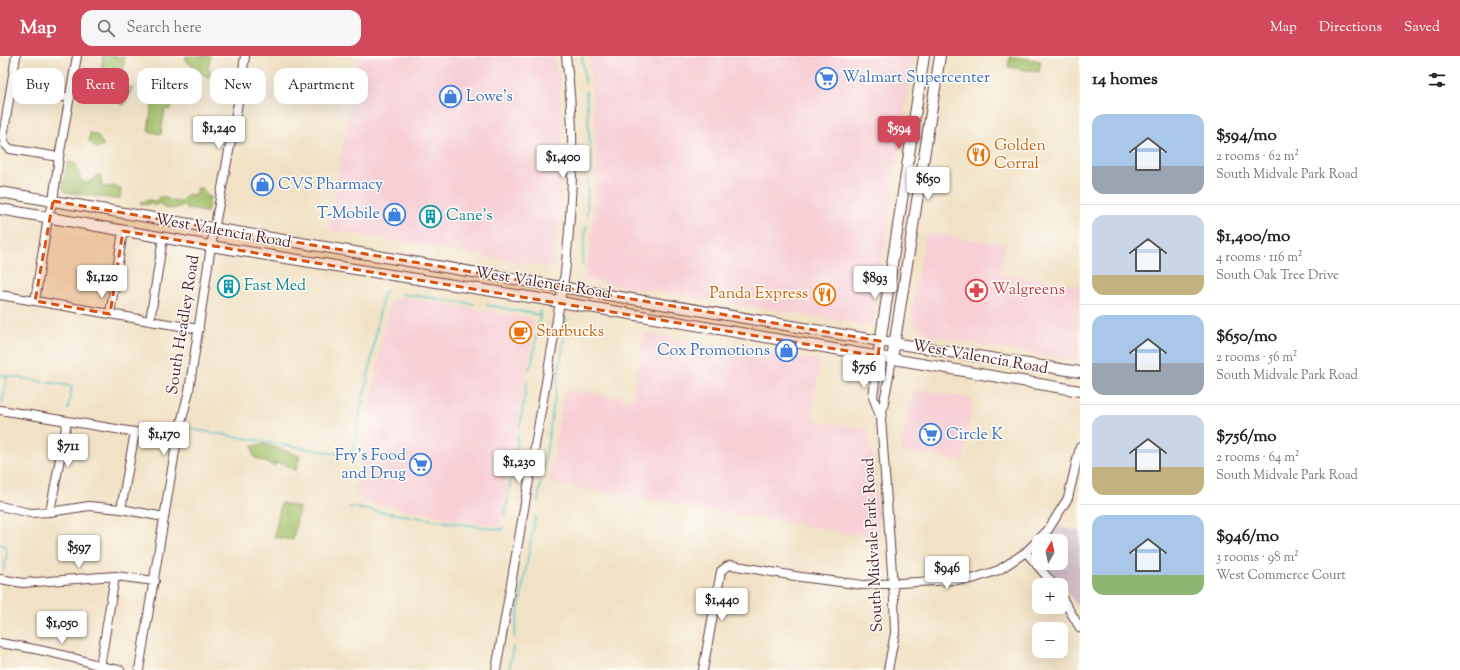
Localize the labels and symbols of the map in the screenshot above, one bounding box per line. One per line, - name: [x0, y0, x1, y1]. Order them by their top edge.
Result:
- supermarket icon: Walmart Supercenter: [814, 65, 840, 91]
- place label: Walmart Supercenter: [842, 67, 990, 90]
- shop icon: Lowe’s: [438, 84, 464, 110]
- place label: Lowe’s: [466, 86, 513, 109]
- pin: $1,240: [186, 116, 252, 150]
- pin: $594: [875, 116, 923, 150]
- place label: Golden Corral: [994, 135, 1046, 176]
- restaurant icon: Golden Corral: [966, 142, 992, 168]
- pin: $1,400: [530, 145, 596, 179]
- pin: $650: [904, 167, 952, 201]
- shop icon: CVS Pharmacy: [249, 172, 275, 198]
- place label: CVS Pharmacy: [278, 174, 383, 197]
- shop icon: T-Mobile: [382, 201, 408, 227]
- place label: T-Mobile: [317, 203, 380, 226]
- building icon: Cane's: [417, 203, 443, 229]
- place label: Cane's: [446, 205, 493, 228]
- street label: West Valencia Road: [153, 209, 293, 255]
- street label: South Headley Road: [162, 254, 206, 396]
- street label: West Valencia Road: [473, 262, 613, 306]
- pin: $1,120: [69, 265, 135, 299]
- pin: $893: [851, 266, 899, 300]
- building icon: Fast Med: [215, 273, 241, 299]
- place label: Fast Med: [244, 275, 306, 298]
- pharmacy icon: Walgreens: [963, 277, 989, 303]
- place label: Walgreens: [992, 279, 1065, 302]
- restaurant icon: Panda Express: [811, 281, 837, 307]
- place label: Panda Express: [710, 283, 808, 306]
- cafe icon: Starbucks: [507, 319, 533, 345]
- place label: Starbucks: [536, 321, 604, 344]
- street label: West Valencia Road: [910, 335, 1050, 381]
- shop icon: Cox Promotions: [773, 338, 799, 364]
- place label: Cox Promotions: [657, 340, 770, 363]
- pin: $756: [840, 355, 888, 389]
- pin: $1,170: [131, 422, 197, 456]
- supermarket icon: Circle K: [917, 422, 943, 448]
- place label: Circle K: [946, 424, 1003, 447]
- pin: $711: [44, 434, 92, 468]
- place label: Fry's Food and Drug: [335, 445, 406, 486]
- pin: $1,230: [486, 450, 552, 484]
- supermarket icon: Fry's Food and Drug: [408, 452, 434, 478]
- street label: South Midvale Park Road: [858, 457, 890, 633]
- north arrow: [1032, 534, 1068, 570]
- pin: $597: [55, 535, 103, 569]
- pin: $946: [923, 556, 971, 590]
- pin: $1,440: [689, 588, 755, 622]
- pin: $1,050: [29, 611, 95, 645]

